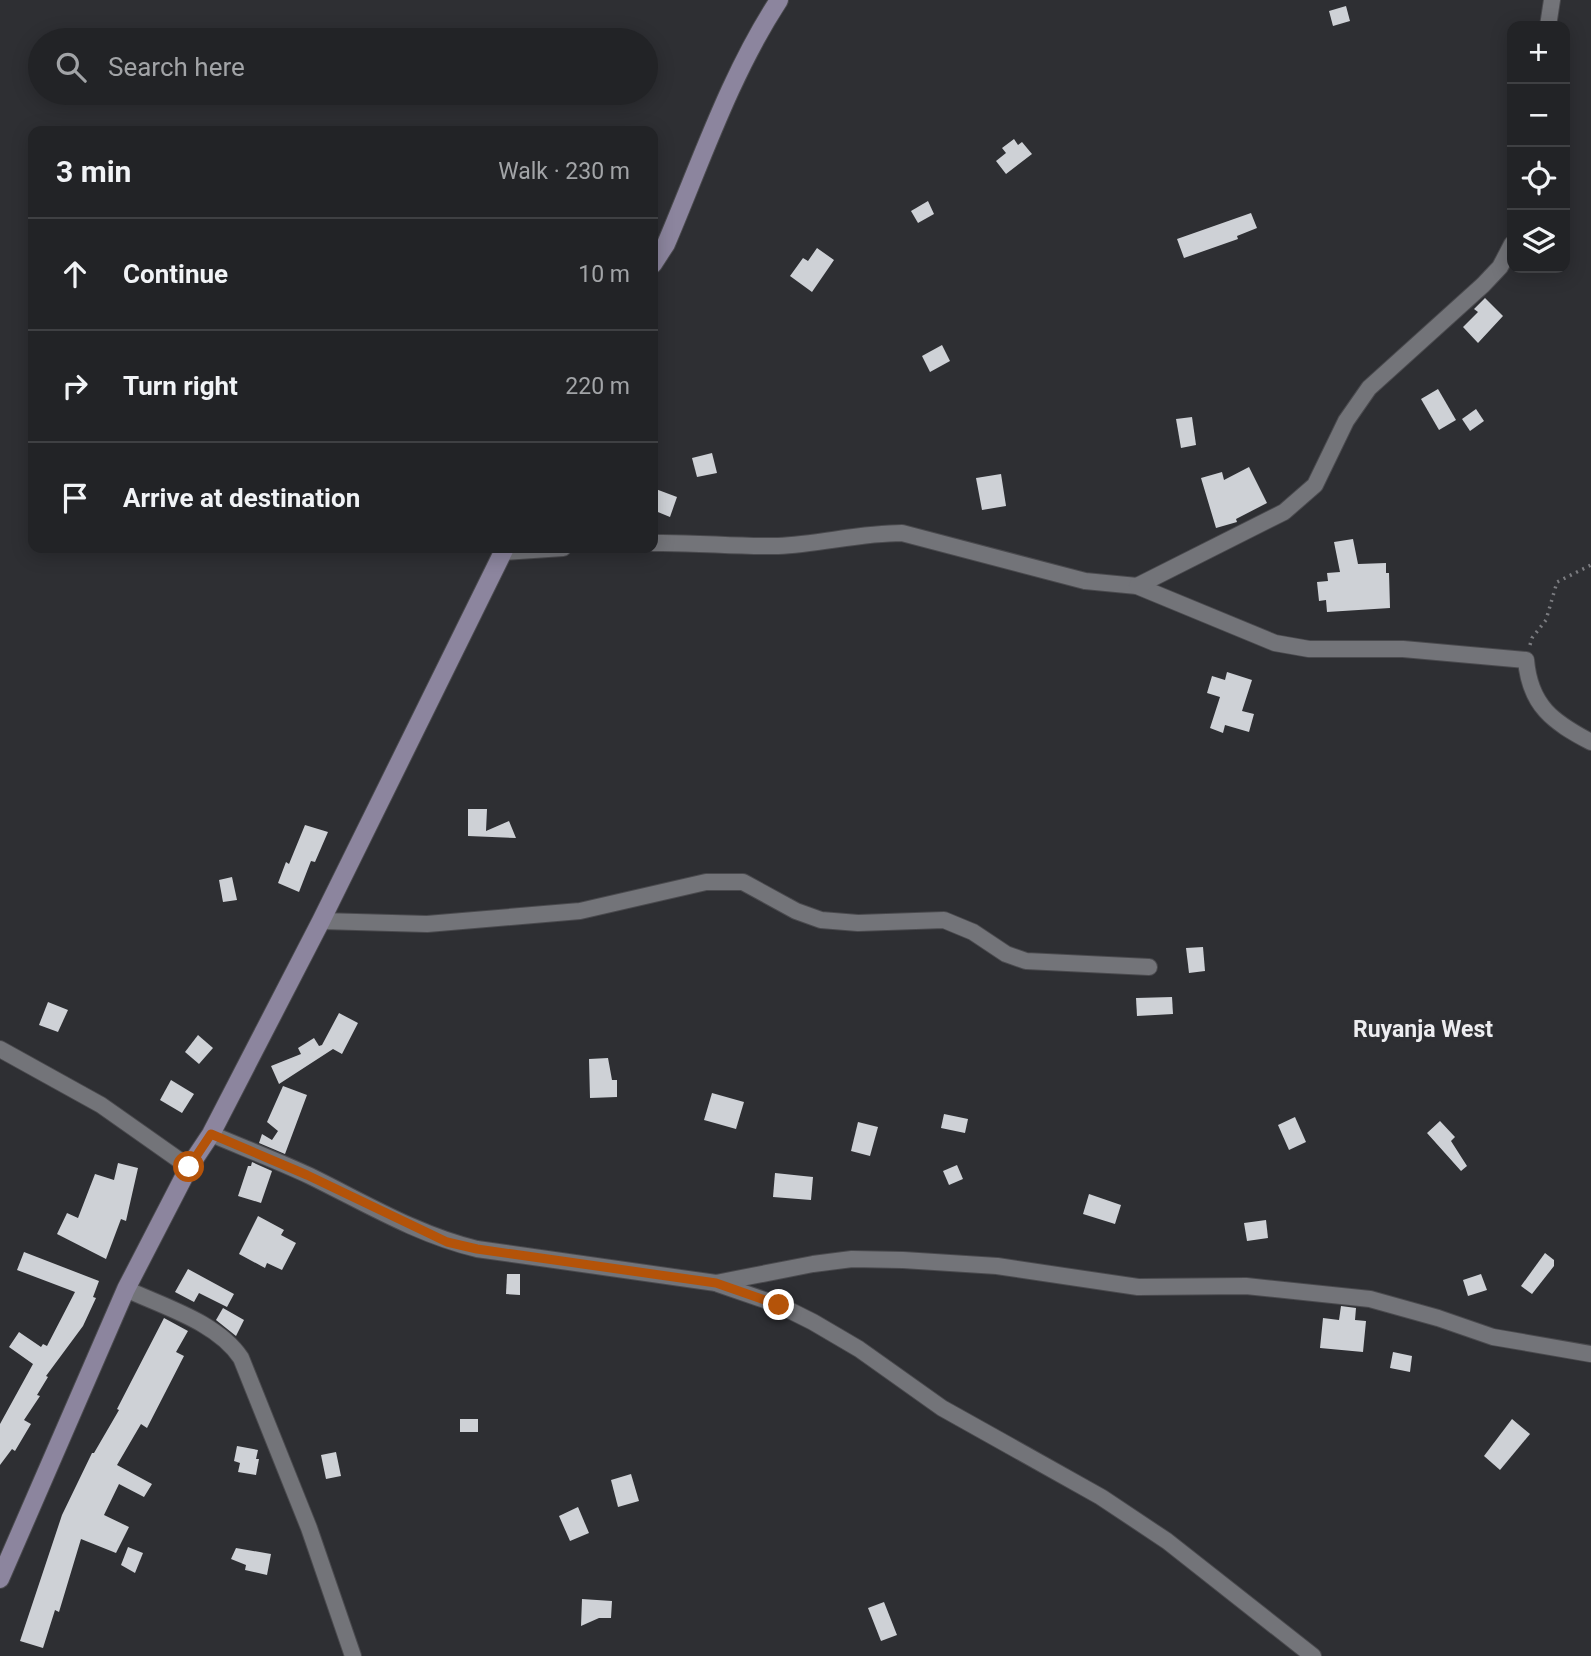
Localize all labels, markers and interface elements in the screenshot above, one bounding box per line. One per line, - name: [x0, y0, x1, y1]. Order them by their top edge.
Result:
- map controls: [1507, 21, 1570, 273]
- button: +: [1507, 21, 1570, 84]
- search box: [28, 28, 658, 105]
- icon: search: [52, 48, 90, 86]
- text: Search here: [108, 52, 245, 82]
- button: −: [1507, 84, 1570, 147]
- button: locate: [1507, 147, 1570, 210]
- text: 3 min: [56, 154, 131, 189]
- text: Walk · 230 m: [498, 158, 630, 185]
- button: layers: [1507, 210, 1570, 273]
- icon: ahead: [56, 255, 94, 293]
- text: Continue: [123, 259, 228, 289]
- text: 10 m: [578, 261, 630, 288]
- icon: right: [56, 367, 94, 405]
- text: Turn right: [123, 371, 238, 401]
- text: 220 m: [565, 373, 630, 400]
- icon: arrive: [56, 479, 94, 517]
- text: Arrive at destination: [123, 483, 360, 513]
- district label: Ruyanja West: [1353, 1016, 1493, 1043]
- route start: [173, 1151, 204, 1182]
- route end: [763, 1289, 794, 1320]

